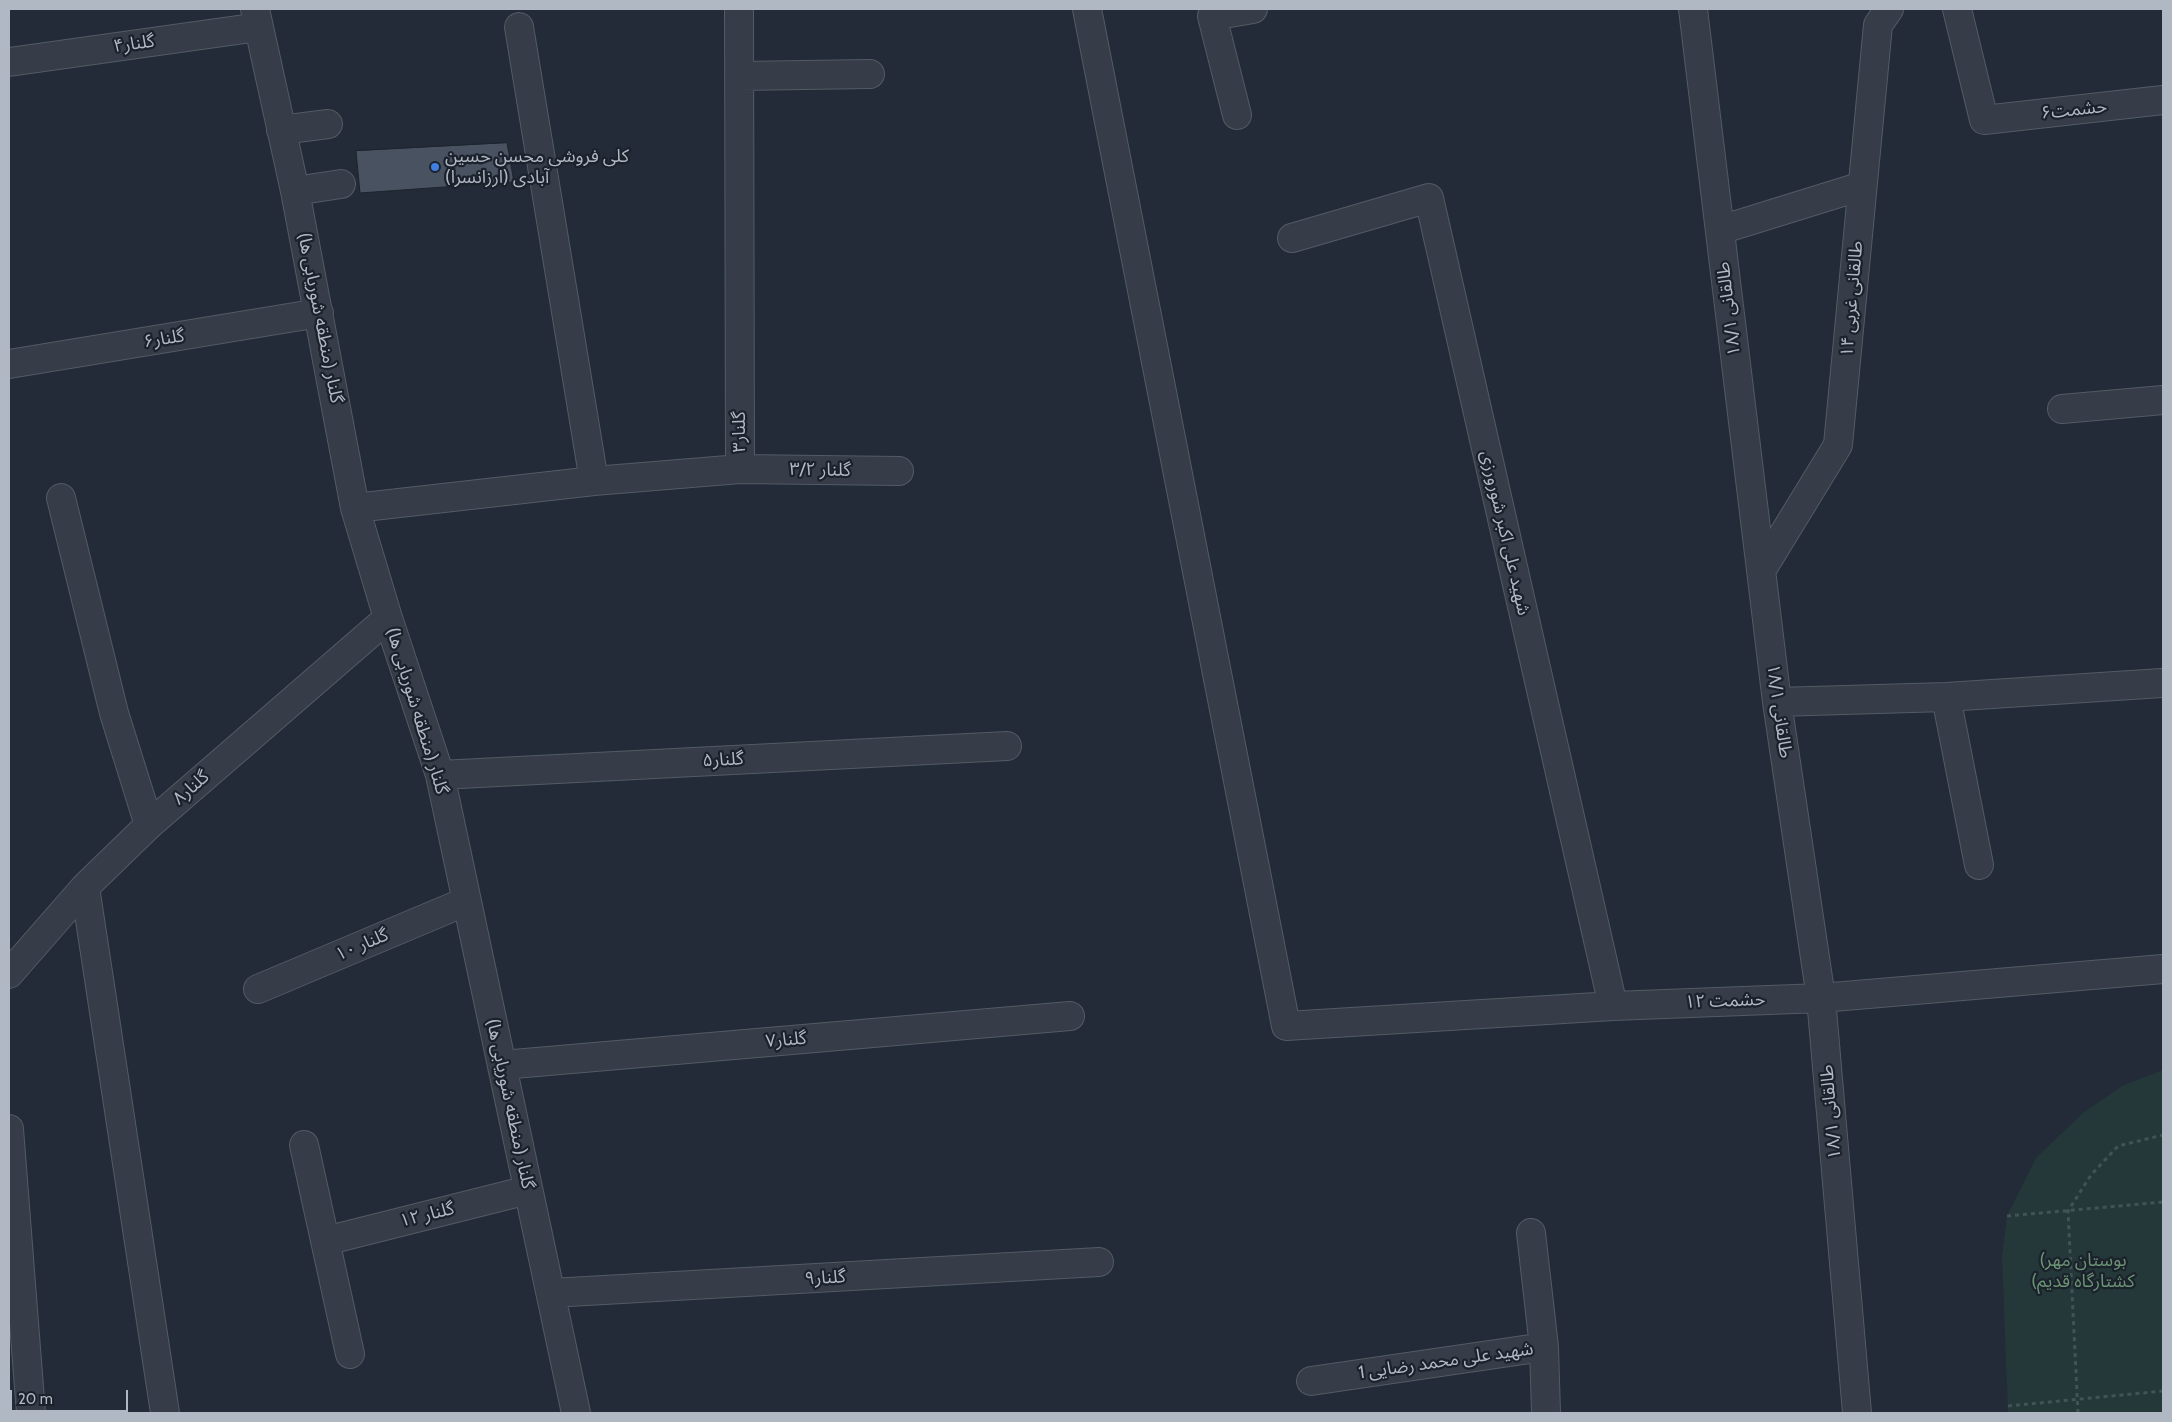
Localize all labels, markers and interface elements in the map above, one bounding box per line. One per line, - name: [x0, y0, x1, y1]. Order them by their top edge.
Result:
- street label: گلنار۴: [112, 30, 156, 58]
- street label: حشمت۶: [2040, 96, 2108, 124]
- place label: کلی فروشی محسن حسین آبادی (ارزانسرا): [445, 146, 629, 188]
- marker: کلی فروشی محسن حسین آبادی (ارزانسرا): [429, 161, 441, 173]
- street label: گلنار (منطقه شوریابی ها): [293, 231, 347, 405]
- street label: طالقانی غربی ۱۴: [1836, 240, 1868, 358]
- street label: طالقانی ۱۸/۱: [1712, 260, 1746, 358]
- street label: گلنار۶: [142, 325, 186, 353]
- street label: گلنار۳: [729, 411, 751, 453]
- street label: شهید علی اکبر شورورزی: [1476, 448, 1534, 618]
- street label: گلنار ۳/۲: [789, 459, 851, 481]
- street label: گلنار (منطقه شوریابی ها): [381, 625, 453, 797]
- street label: طالقانی ۱۸/۱: [1762, 662, 1796, 760]
- street label: گلنار۵: [702, 748, 744, 772]
- street label: گلنار۸: [168, 766, 214, 810]
- street label: گلنار ۱۰: [332, 924, 392, 966]
- street label: حشمت ۱۲: [1684, 989, 1766, 1013]
- street label: گلنار (منطقه شوریابی ها): [481, 1017, 539, 1191]
- street label: گلنار۷: [765, 1027, 807, 1053]
- street label: طالقانی ۱۸/۱: [1816, 1064, 1846, 1160]
- street label: گلنار ۱۲: [397, 1198, 457, 1232]
- park label: (بوستان مهر (کشتارگاه قدیم: [2031, 1250, 2135, 1292]
- street label: گلنار۹: [804, 1266, 846, 1290]
- street label: شهید علی محمد رضایی 1: [1357, 1338, 1535, 1384]
- scale bar: [12, 1380, 130, 1412]
- text: 20 m: [18, 1390, 53, 1408]

